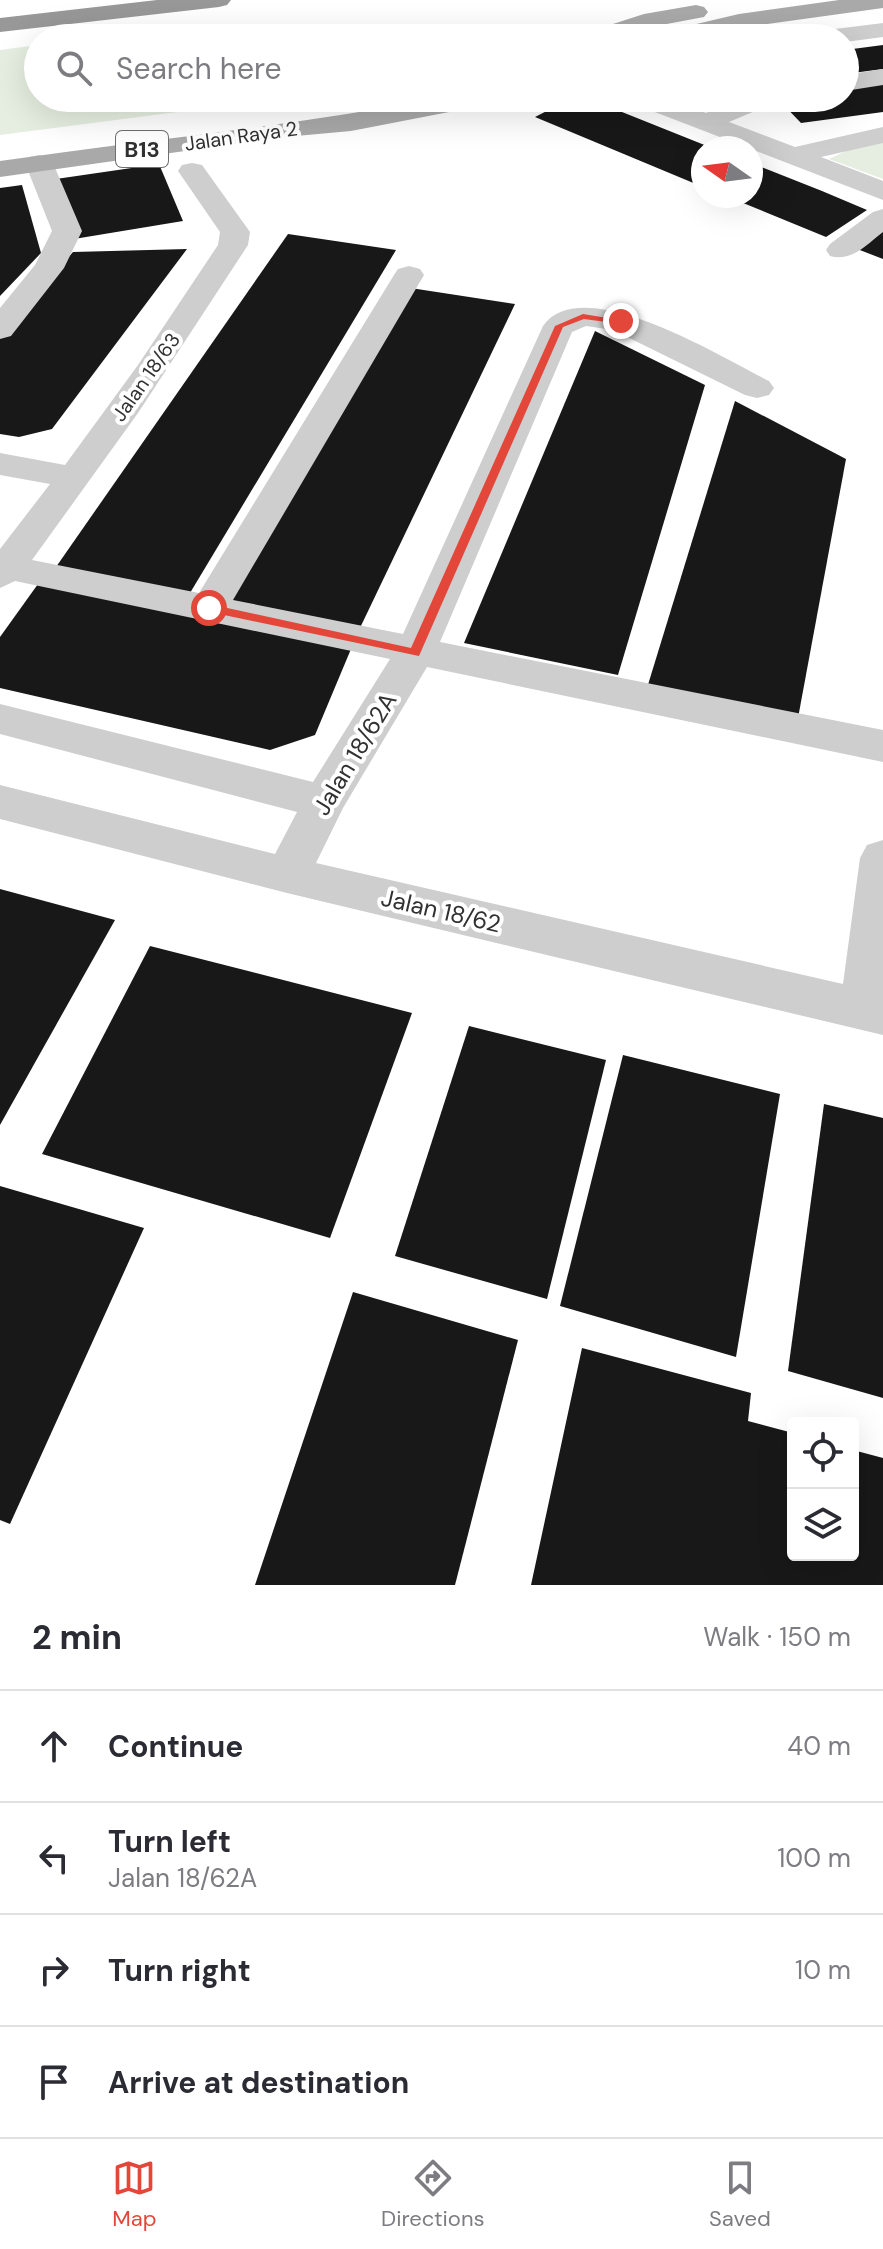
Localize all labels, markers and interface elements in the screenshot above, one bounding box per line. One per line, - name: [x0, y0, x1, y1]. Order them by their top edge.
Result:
- search box: [24, 24, 859, 112]
- icon: search: [52, 46, 96, 90]
- text: Search here: [116, 49, 282, 88]
- street label: Jalan Raya 2: [183, 115, 299, 157]
- road number: B13: [116, 131, 168, 167]
- north arrow: [691, 136, 763, 208]
- route end: [603, 303, 639, 339]
- street label: Jalan 18/63: [106, 328, 186, 426]
- route start: [191, 590, 227, 626]
- street label: Jalan 18/62A: [306, 687, 403, 821]
- street label: Jalan 18/62: [378, 882, 504, 939]
- map controls: [787, 1417, 859, 1561]
- button: locate: [787, 1417, 859, 1489]
- button: layers: [787, 1489, 859, 1561]
- text: 2 min: [32, 1615, 122, 1660]
- text: Walk · 150 m: [703, 1620, 851, 1654]
- icon: ahead: [32, 1724, 76, 1768]
- text: Continue: [108, 1727, 243, 1766]
- text: 40 m: [787, 1729, 851, 1763]
- text: Turn left: [108, 1822, 231, 1861]
- icon: left: [32, 1836, 76, 1880]
- text: 100 m: [777, 1841, 851, 1875]
- text: Jalan 18/62A: [108, 1861, 257, 1895]
- icon: right: [32, 1948, 76, 1992]
- text: Turn right: [108, 1951, 251, 1990]
- text: 10 m: [795, 1953, 851, 1987]
- icon: arrive: [32, 2060, 76, 2104]
- text: Arrive at destination: [108, 2063, 409, 2102]
- tab: Map: [112, 2156, 157, 2233]
- tab: Directions: [381, 2156, 485, 2233]
- tab: Saved: [709, 2156, 771, 2233]

